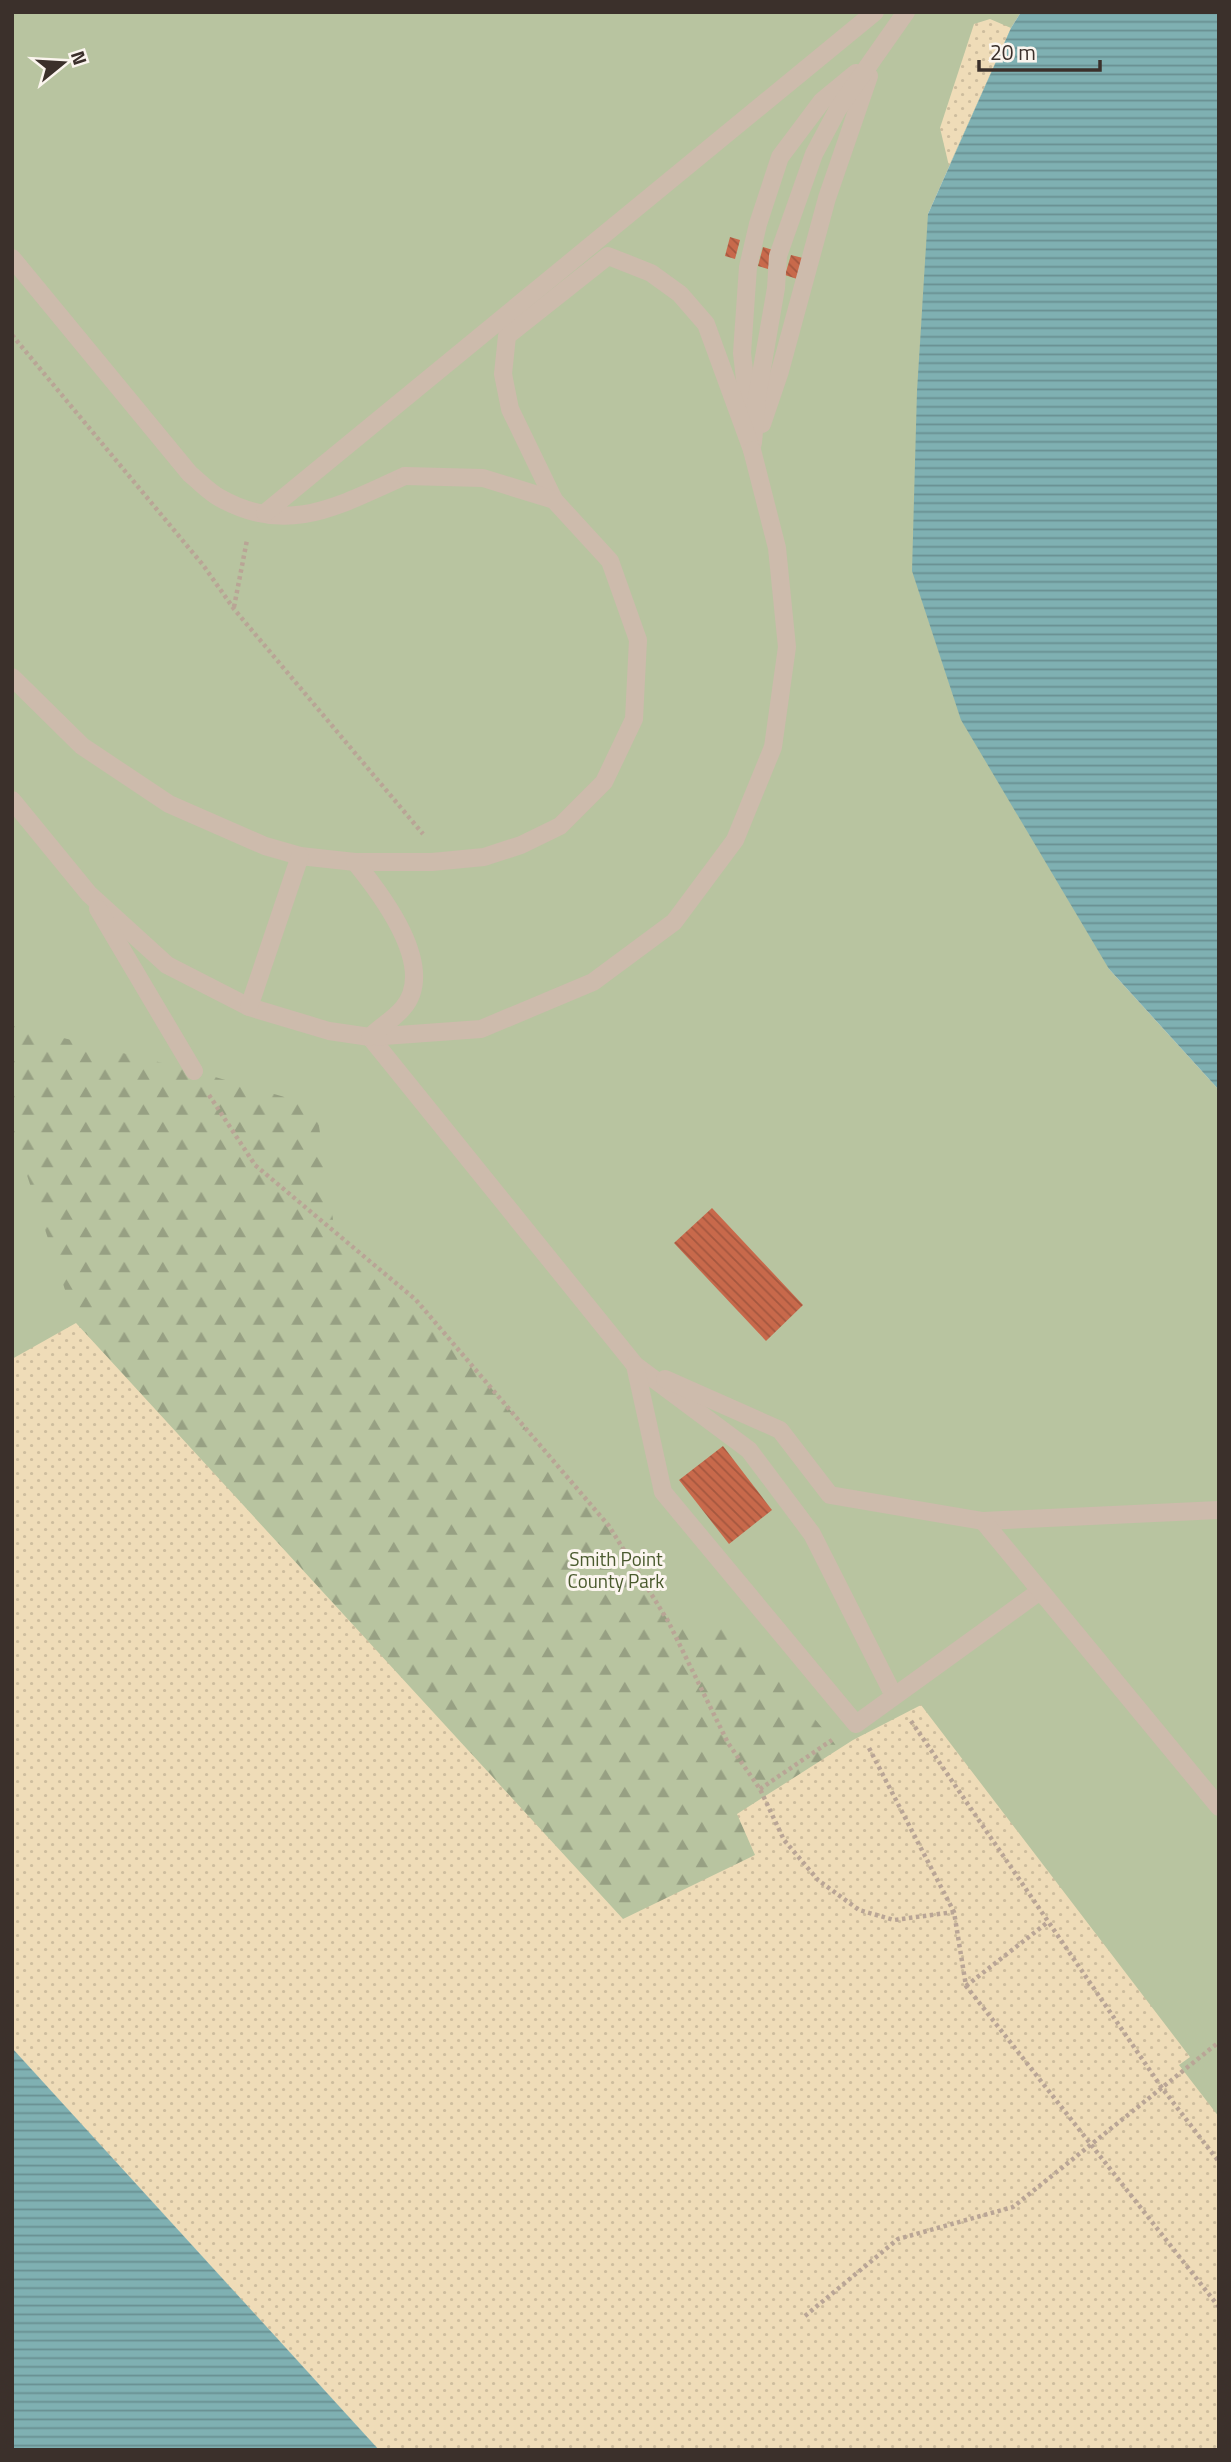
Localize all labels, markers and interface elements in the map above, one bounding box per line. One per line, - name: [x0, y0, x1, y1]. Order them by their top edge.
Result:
- north arrow: [28, 28, 98, 98]
- scale bar: [979, 28, 1100, 72]
- text: 20 m: [990, 36, 1036, 68]
- text: N: [64, 47, 95, 68]
- park label: Smith Point County Park: [568, 1544, 664, 1595]

